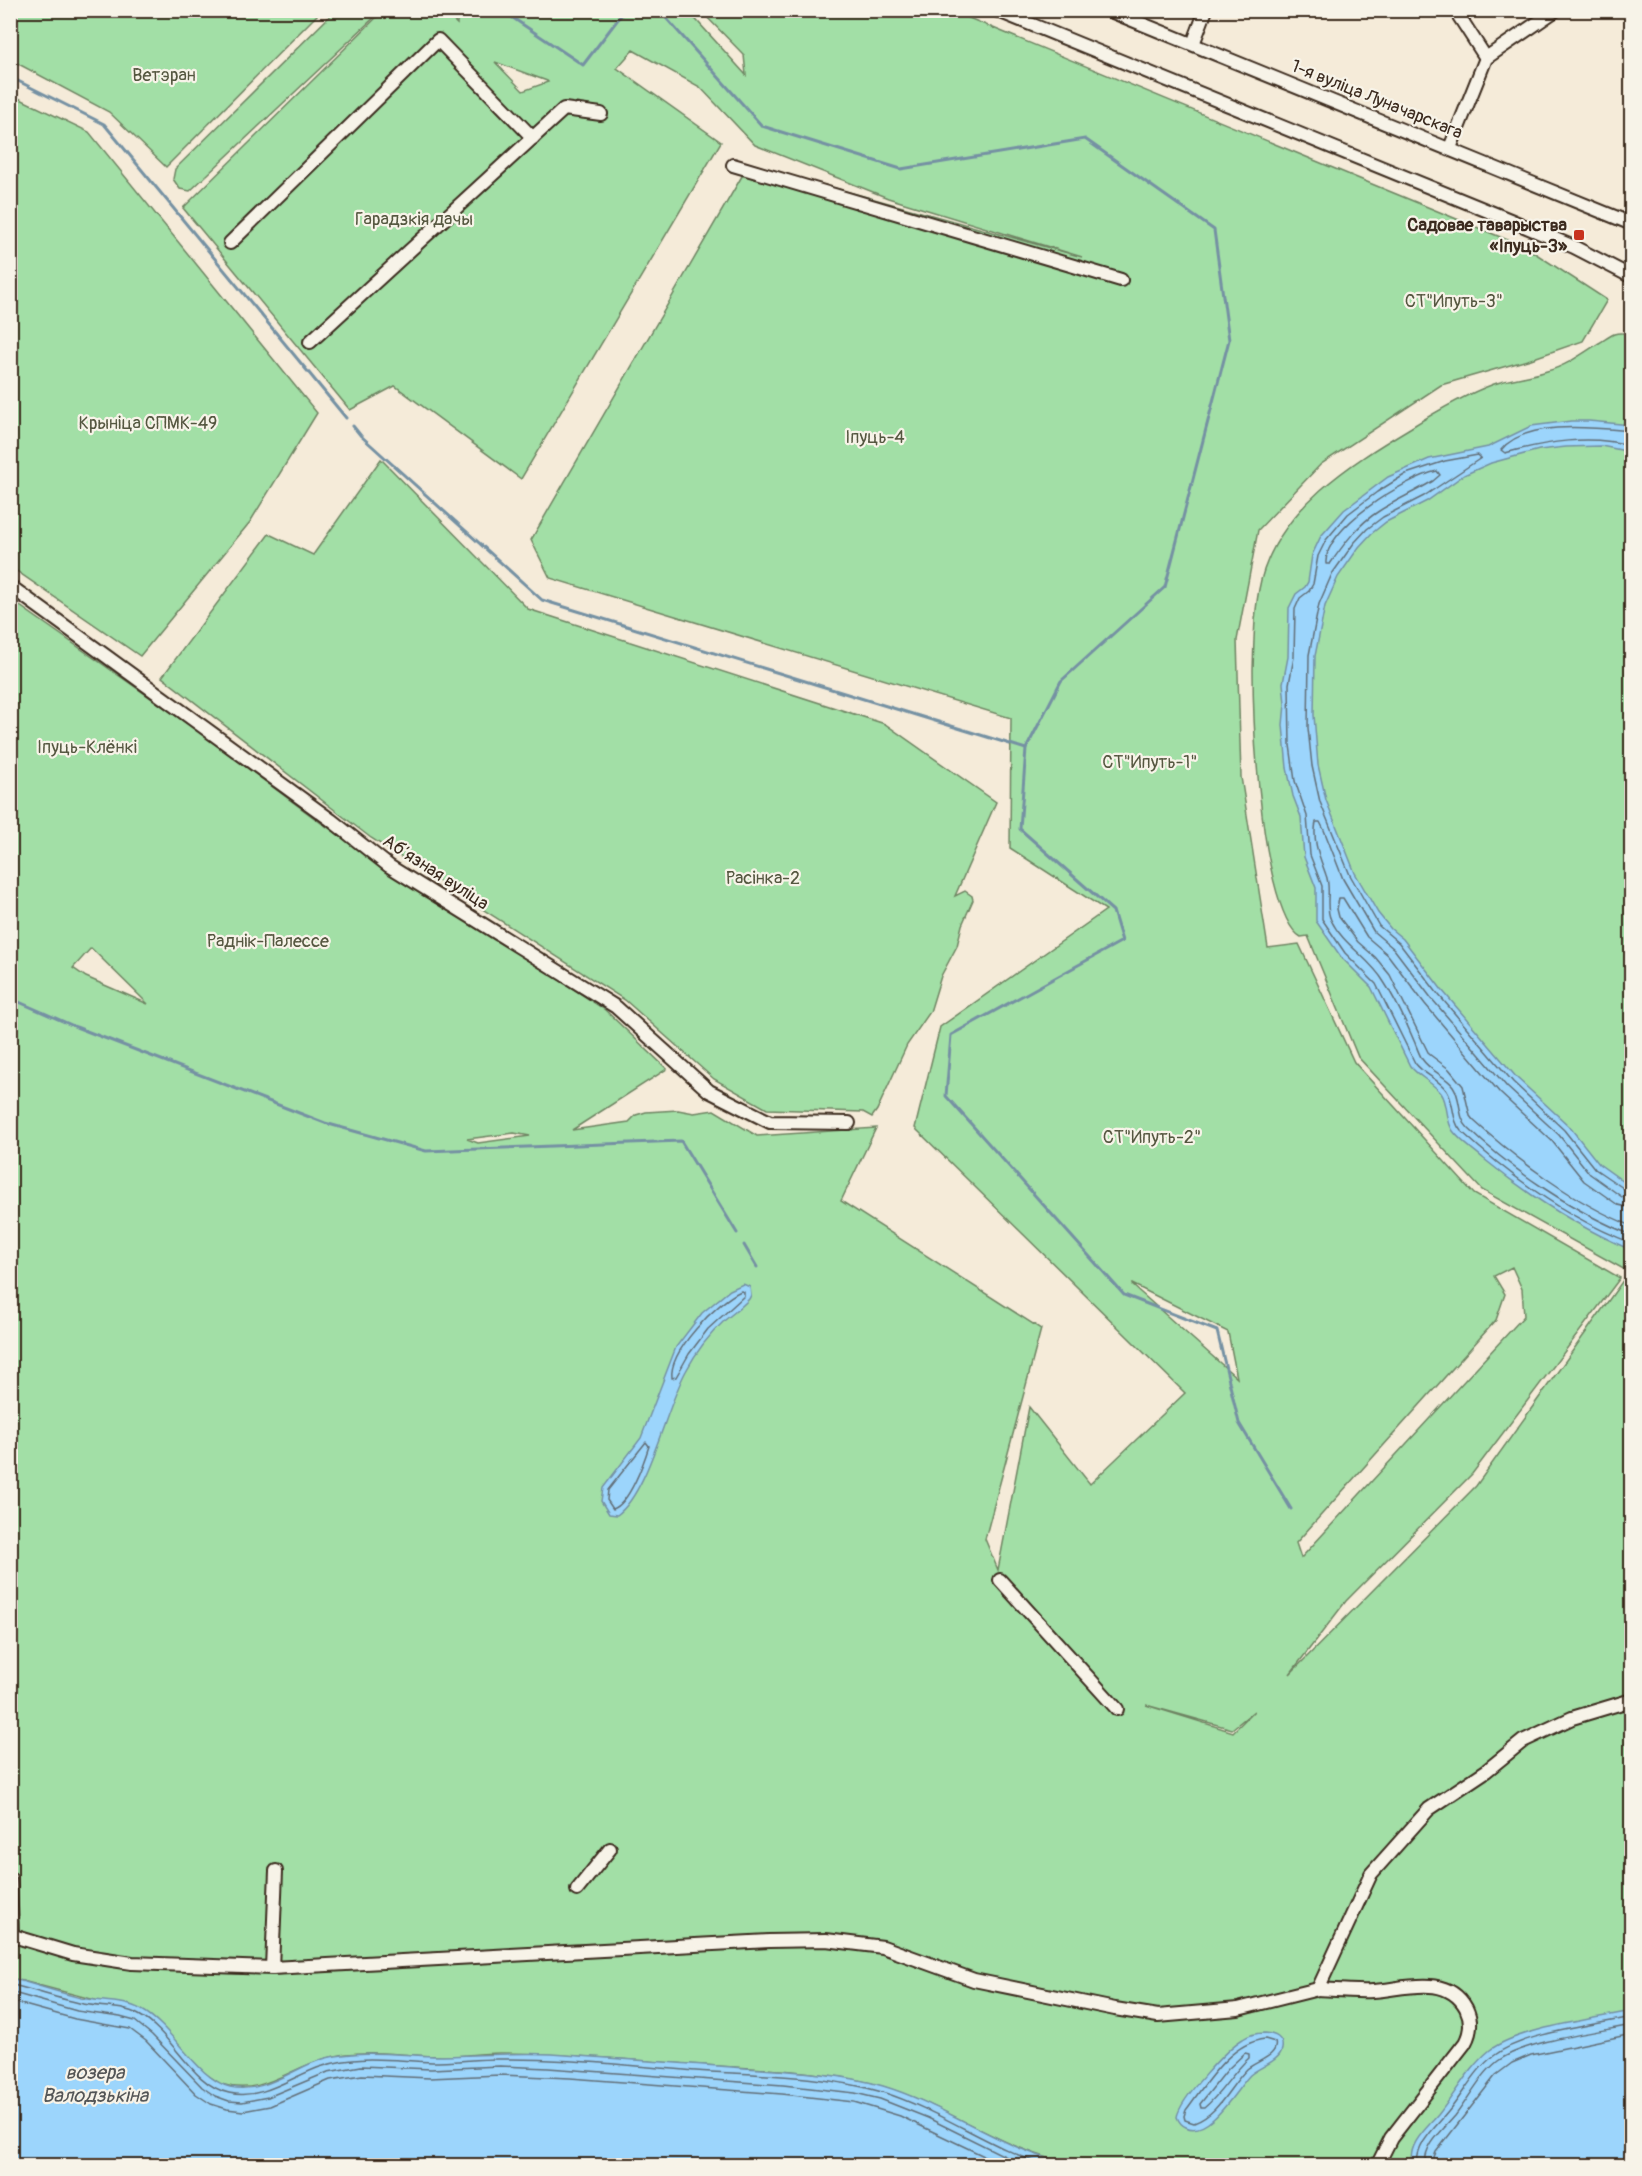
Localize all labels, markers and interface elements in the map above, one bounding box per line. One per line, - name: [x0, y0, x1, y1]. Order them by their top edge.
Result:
- street label: 1-я вуліца Луначарскага: [1288, 55, 1466, 144]
- park label: Ветэран: [132, 64, 196, 87]
- park label: Гарадзкія дачы: [355, 208, 473, 231]
- place label: Садовае таварыства «Іпуць-3»: [1407, 214, 1568, 258]
- marker: Садовае таварыства «Іпуць-3»: [1572, 228, 1586, 242]
- park label: СТ"Ипуть-3": [1405, 290, 1503, 313]
- park label: Крыніца СПМК-49: [79, 412, 217, 435]
- park label: Іпуць-4: [845, 426, 905, 449]
- park label: Іпуць-Клёнкі: [37, 736, 137, 759]
- park label: СТ"Ипуть-1": [1102, 751, 1198, 774]
- street label: Абʼязная вуліца: [378, 830, 493, 915]
- park label: Расінка-2: [726, 867, 800, 890]
- park label: Раднік-Палессе: [207, 930, 329, 953]
- park label: СТ"Ипуть-2": [1103, 1126, 1201, 1149]
- water label: возера Валодзькіна: [42, 2060, 150, 2108]

